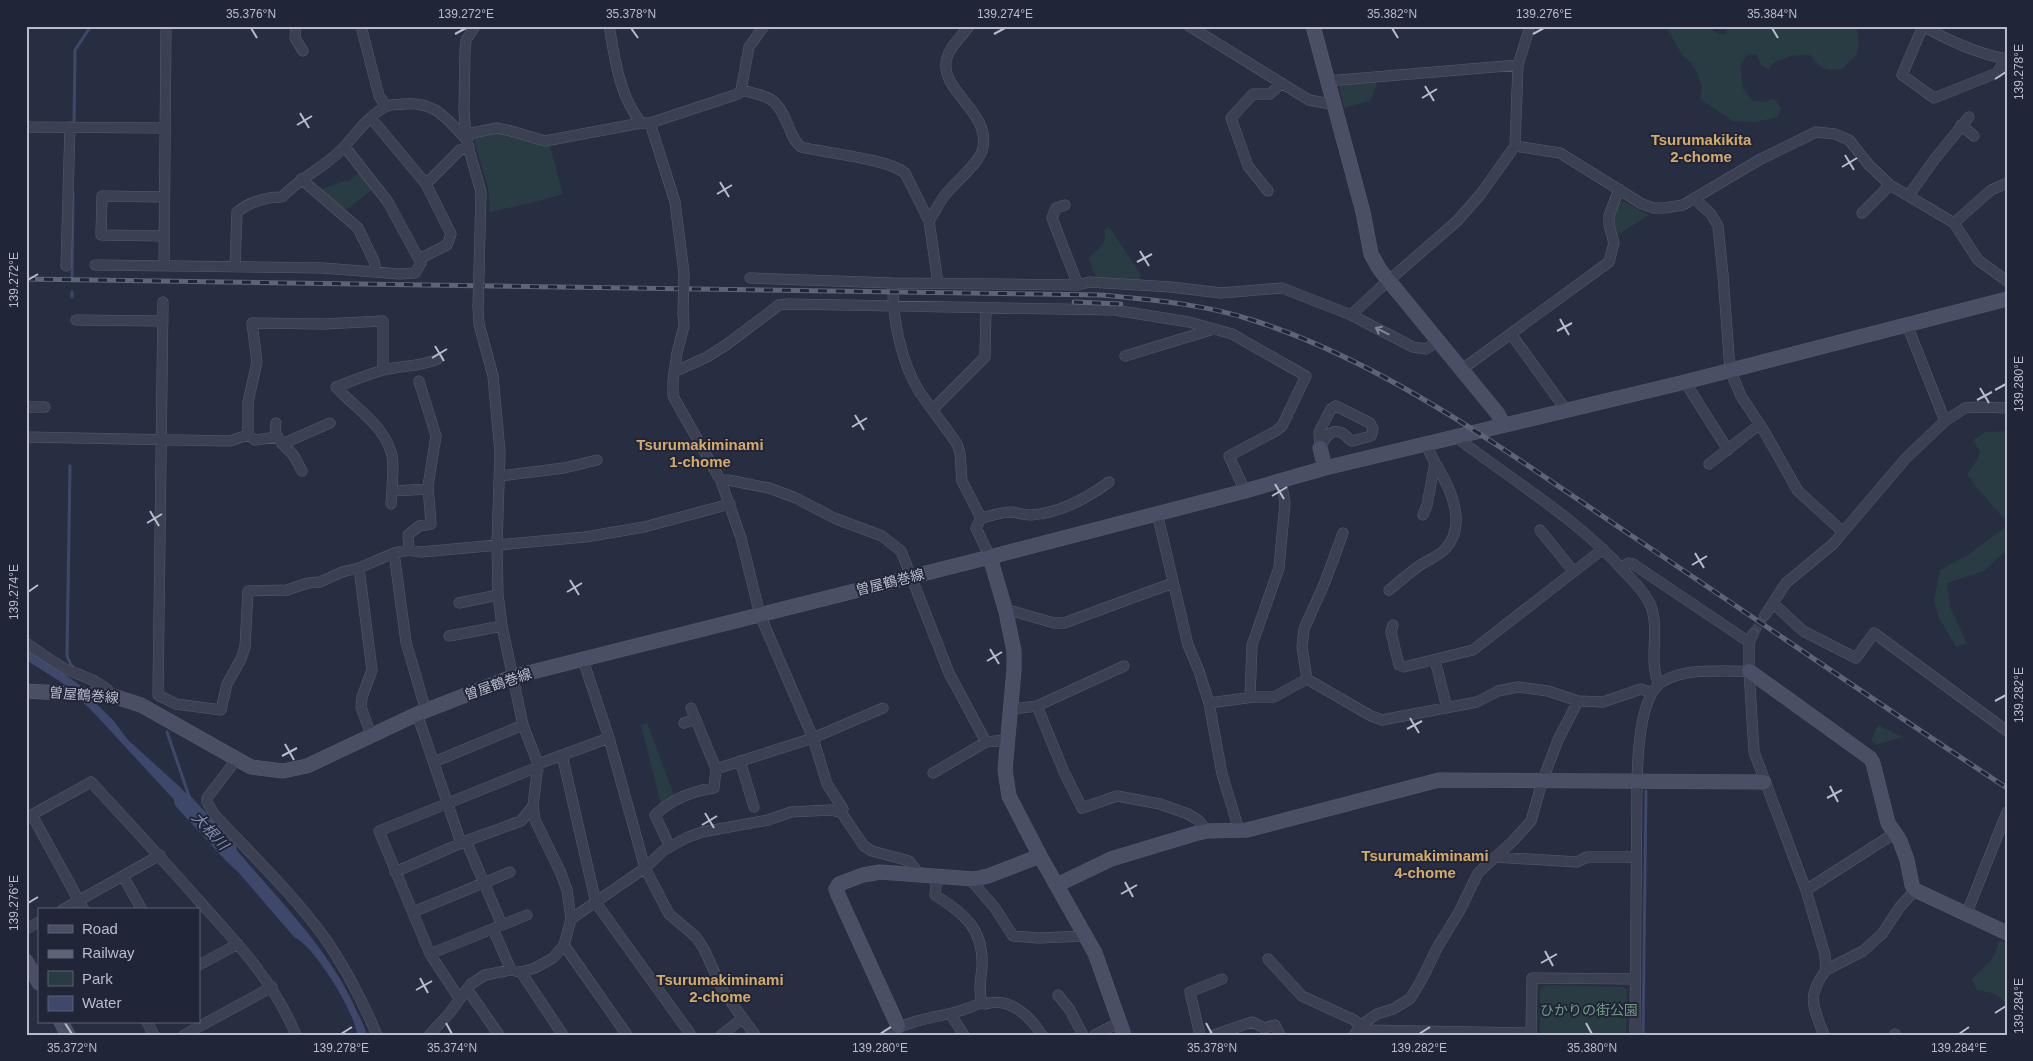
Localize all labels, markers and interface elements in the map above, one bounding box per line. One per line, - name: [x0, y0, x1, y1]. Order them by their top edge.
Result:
- text: 35.376°N: [226, 7, 276, 21]
- text: 139.272°E: [438, 7, 494, 21]
- text: 35.378°N: [606, 7, 656, 21]
- text: 139.274°E: [977, 7, 1033, 21]
- text: 35.382°N: [1367, 7, 1417, 21]
- text: 139.276°E: [1516, 7, 1572, 21]
- text: 35.384°N: [1747, 7, 1797, 21]
- text: 139.278°E: [2012, 44, 2026, 100]
- district label: Tsurumakikita 2-chome: [1651, 131, 1752, 165]
- text: 139.272°E: [7, 252, 21, 308]
- one-way arrow: [1375, 326, 1390, 336]
- text: 139.280°E: [2012, 356, 2026, 412]
- district label: Tsurumakiminami 1-chome: [636, 436, 764, 470]
- text: 139.274°E: [7, 564, 21, 620]
- street label: 曽屋鶴巻線: [854, 566, 926, 598]
- street label: 曽屋鶴巻線: [462, 665, 534, 703]
- text: 139.282°E: [2012, 667, 2026, 723]
- street label: 曽屋鶴巻線: [48, 684, 120, 706]
- water label: 大根川: [189, 808, 233, 854]
- district label: Tsurumakiminami 4-chome: [1361, 847, 1489, 881]
- text: 139.276°E: [7, 875, 21, 931]
- legend: [38, 908, 200, 1024]
- text: Road: [82, 920, 118, 937]
- text: Railway: [82, 944, 135, 961]
- text: Park: [82, 970, 113, 987]
- district label: Tsurumakiminami 2-chome: [656, 971, 784, 1005]
- text: 139.284°E: [2012, 978, 2026, 1034]
- text: Water: [82, 994, 121, 1011]
- park label: ひかりの街公園: [1540, 1002, 1638, 1018]
- text: 35.372°N: [47, 1041, 97, 1055]
- text: 139.278°E: [313, 1041, 369, 1055]
- text: 35.374°N: [427, 1041, 477, 1055]
- text: 139.280°E: [852, 1041, 908, 1055]
- text: 35.378°N: [1187, 1041, 1237, 1055]
- text: 139.282°E: [1391, 1041, 1447, 1055]
- text: 35.380°N: [1567, 1041, 1617, 1055]
- text: 139.284°E: [1931, 1041, 1987, 1055]

